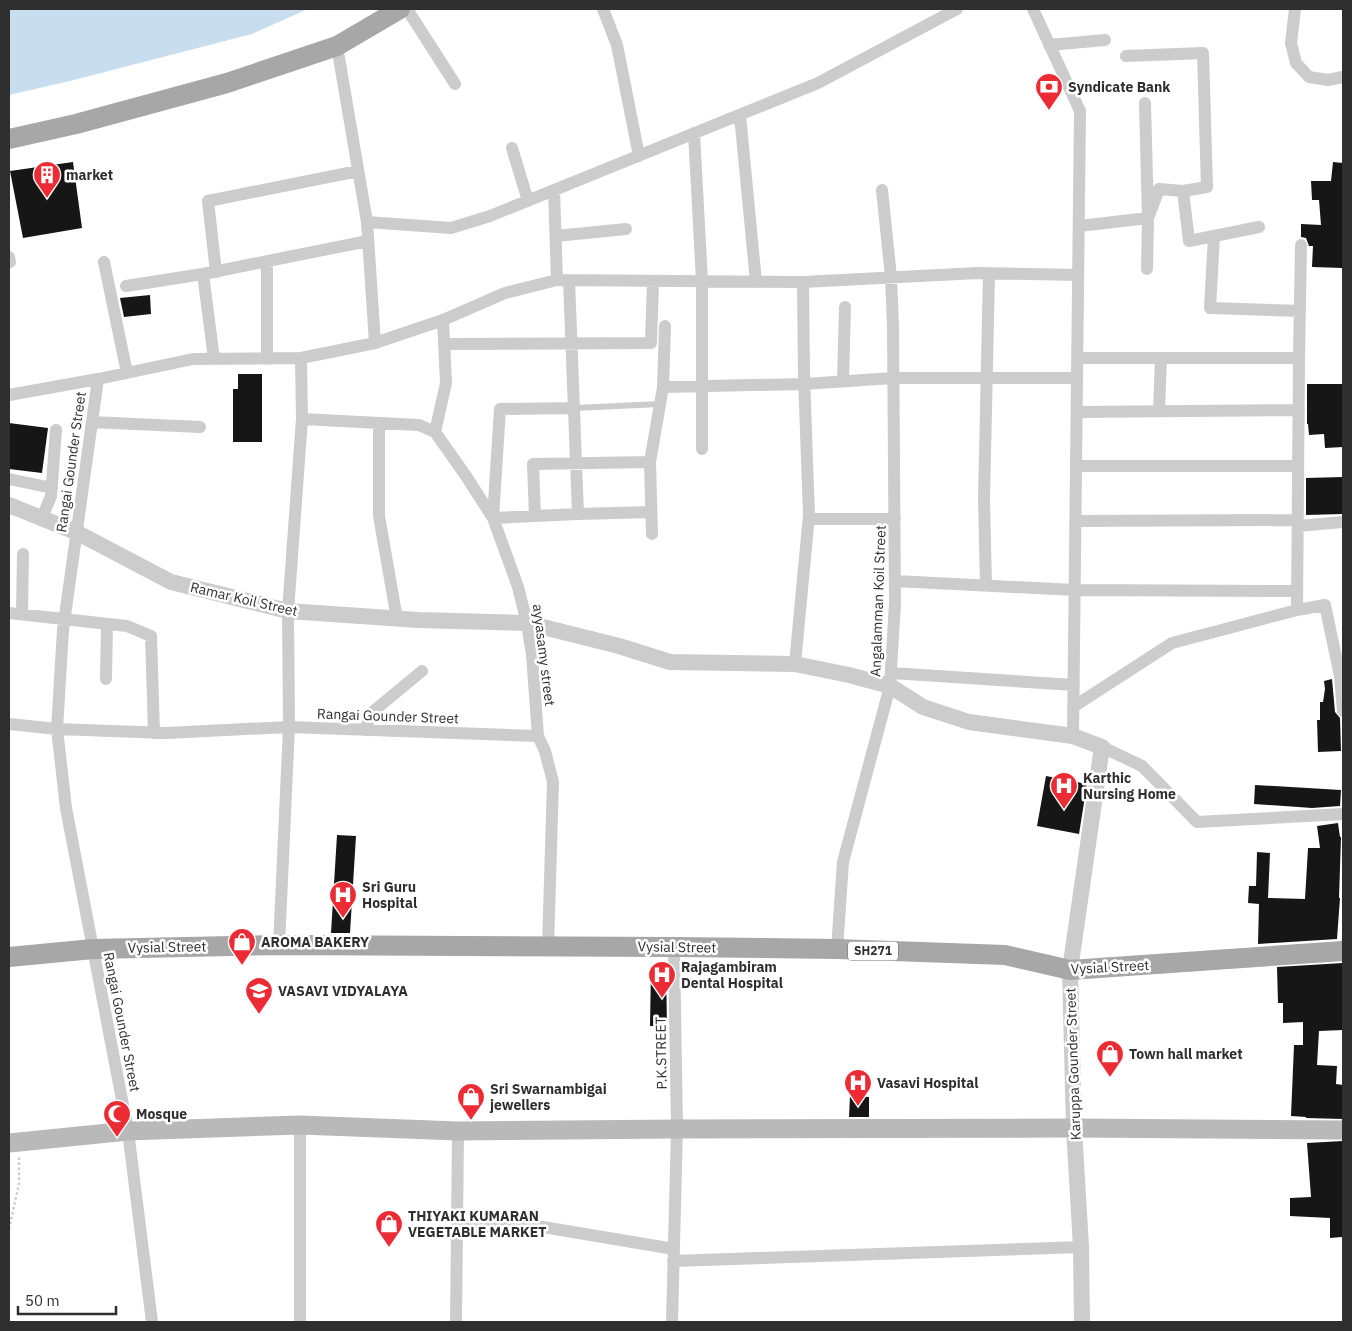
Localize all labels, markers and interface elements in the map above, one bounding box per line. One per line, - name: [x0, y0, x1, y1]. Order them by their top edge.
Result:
- bank icon: Syndicate Bank: [1034, 72, 1064, 111]
- place label: Syndicate Bank: [1068, 78, 1171, 96]
- building icon: market: [32, 160, 62, 199]
- place label: market: [66, 166, 113, 184]
- street label: Rangai Gounder Street: [52, 390, 90, 534]
- street label: Angalamman Koil Street: [866, 525, 890, 677]
- street label: Ramar Koil Street: [188, 578, 300, 620]
- street label: ayyasamy street: [529, 603, 559, 707]
- street label: Rangai Gounder Street: [317, 705, 459, 727]
- place label: Karthic Nursing Home: [1083, 769, 1176, 803]
- hospital icon: Karthic Nursing Home: [1049, 771, 1079, 810]
- place label: Sri Guru Hospital: [362, 878, 417, 912]
- hospital icon: Sri Guru Hospital: [328, 880, 358, 919]
- shop icon: AROMA BAKERY: [227, 927, 257, 966]
- place label: AROMA BAKERY: [261, 933, 369, 951]
- street label: Vysial Street: [128, 937, 207, 957]
- street label: Vysial Street: [638, 937, 717, 957]
- road number: SH271: [848, 941, 898, 960]
- street label: Rangai Gounder Street: [100, 951, 144, 1093]
- street label: Vysial Street: [1070, 956, 1150, 978]
- place label: Rajagambiram Dental Hospital: [681, 958, 783, 992]
- hospital icon: Rajagambiram Dental Hospital: [647, 960, 677, 999]
- school or university icon: VASAVI VIDYALAYA: [244, 976, 274, 1015]
- place label: VASAVI VIDYALAYA: [278, 982, 408, 1000]
- street label: Karuppa Gounder Street: [1061, 987, 1085, 1140]
- street label: P.K.STREET: [651, 1016, 671, 1090]
- shop icon: Town hall market: [1095, 1039, 1125, 1078]
- place label: Town hall market: [1129, 1045, 1243, 1063]
- hospital icon: Vasavi Hospital: [843, 1068, 873, 1107]
- place label: Vasavi Hospital: [877, 1074, 978, 1092]
- place label: Sri Swarnambigai jewellers: [489, 1080, 607, 1114]
- shop icon: Sri Swarnambigai jewellers: [456, 1082, 486, 1121]
- mosque icon: Mosque: [102, 1099, 132, 1138]
- place label: Mosque: [136, 1105, 187, 1123]
- place label: THIYAKI KUMARAN VEGETABLE MARKET: [408, 1207, 547, 1241]
- shop icon: THIYAKI KUMARAN VEGETABLE MARKET: [374, 1209, 404, 1248]
- scale bar: [18, 1284, 115, 1316]
- text: 50 m: [25, 1291, 60, 1310]

